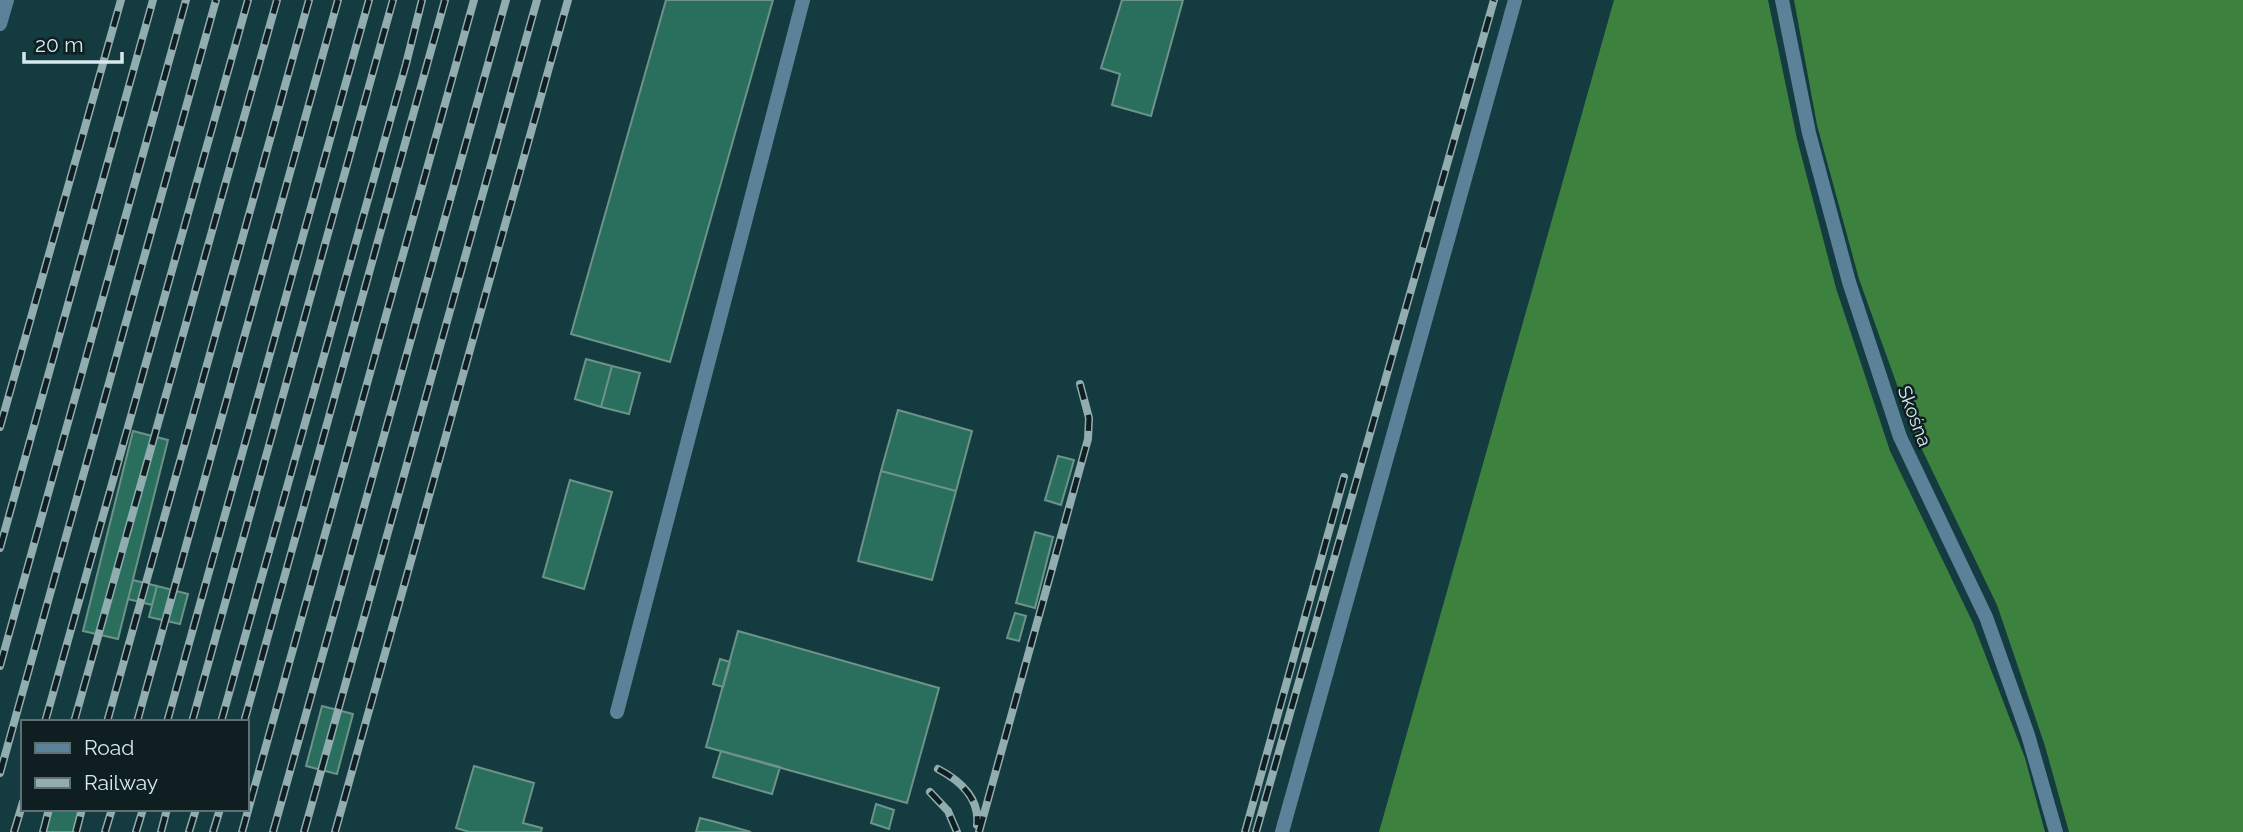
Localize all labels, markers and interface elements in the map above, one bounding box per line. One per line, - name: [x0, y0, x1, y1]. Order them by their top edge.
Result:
- scale bar: [24, 21, 122, 65]
- text: 20 m: [35, 32, 83, 57]
- street label: Skośna: [1893, 383, 1937, 449]
- legend: [21, 720, 248, 811]
- text: Road: [84, 735, 134, 760]
- text: Railway: [84, 770, 158, 795]

